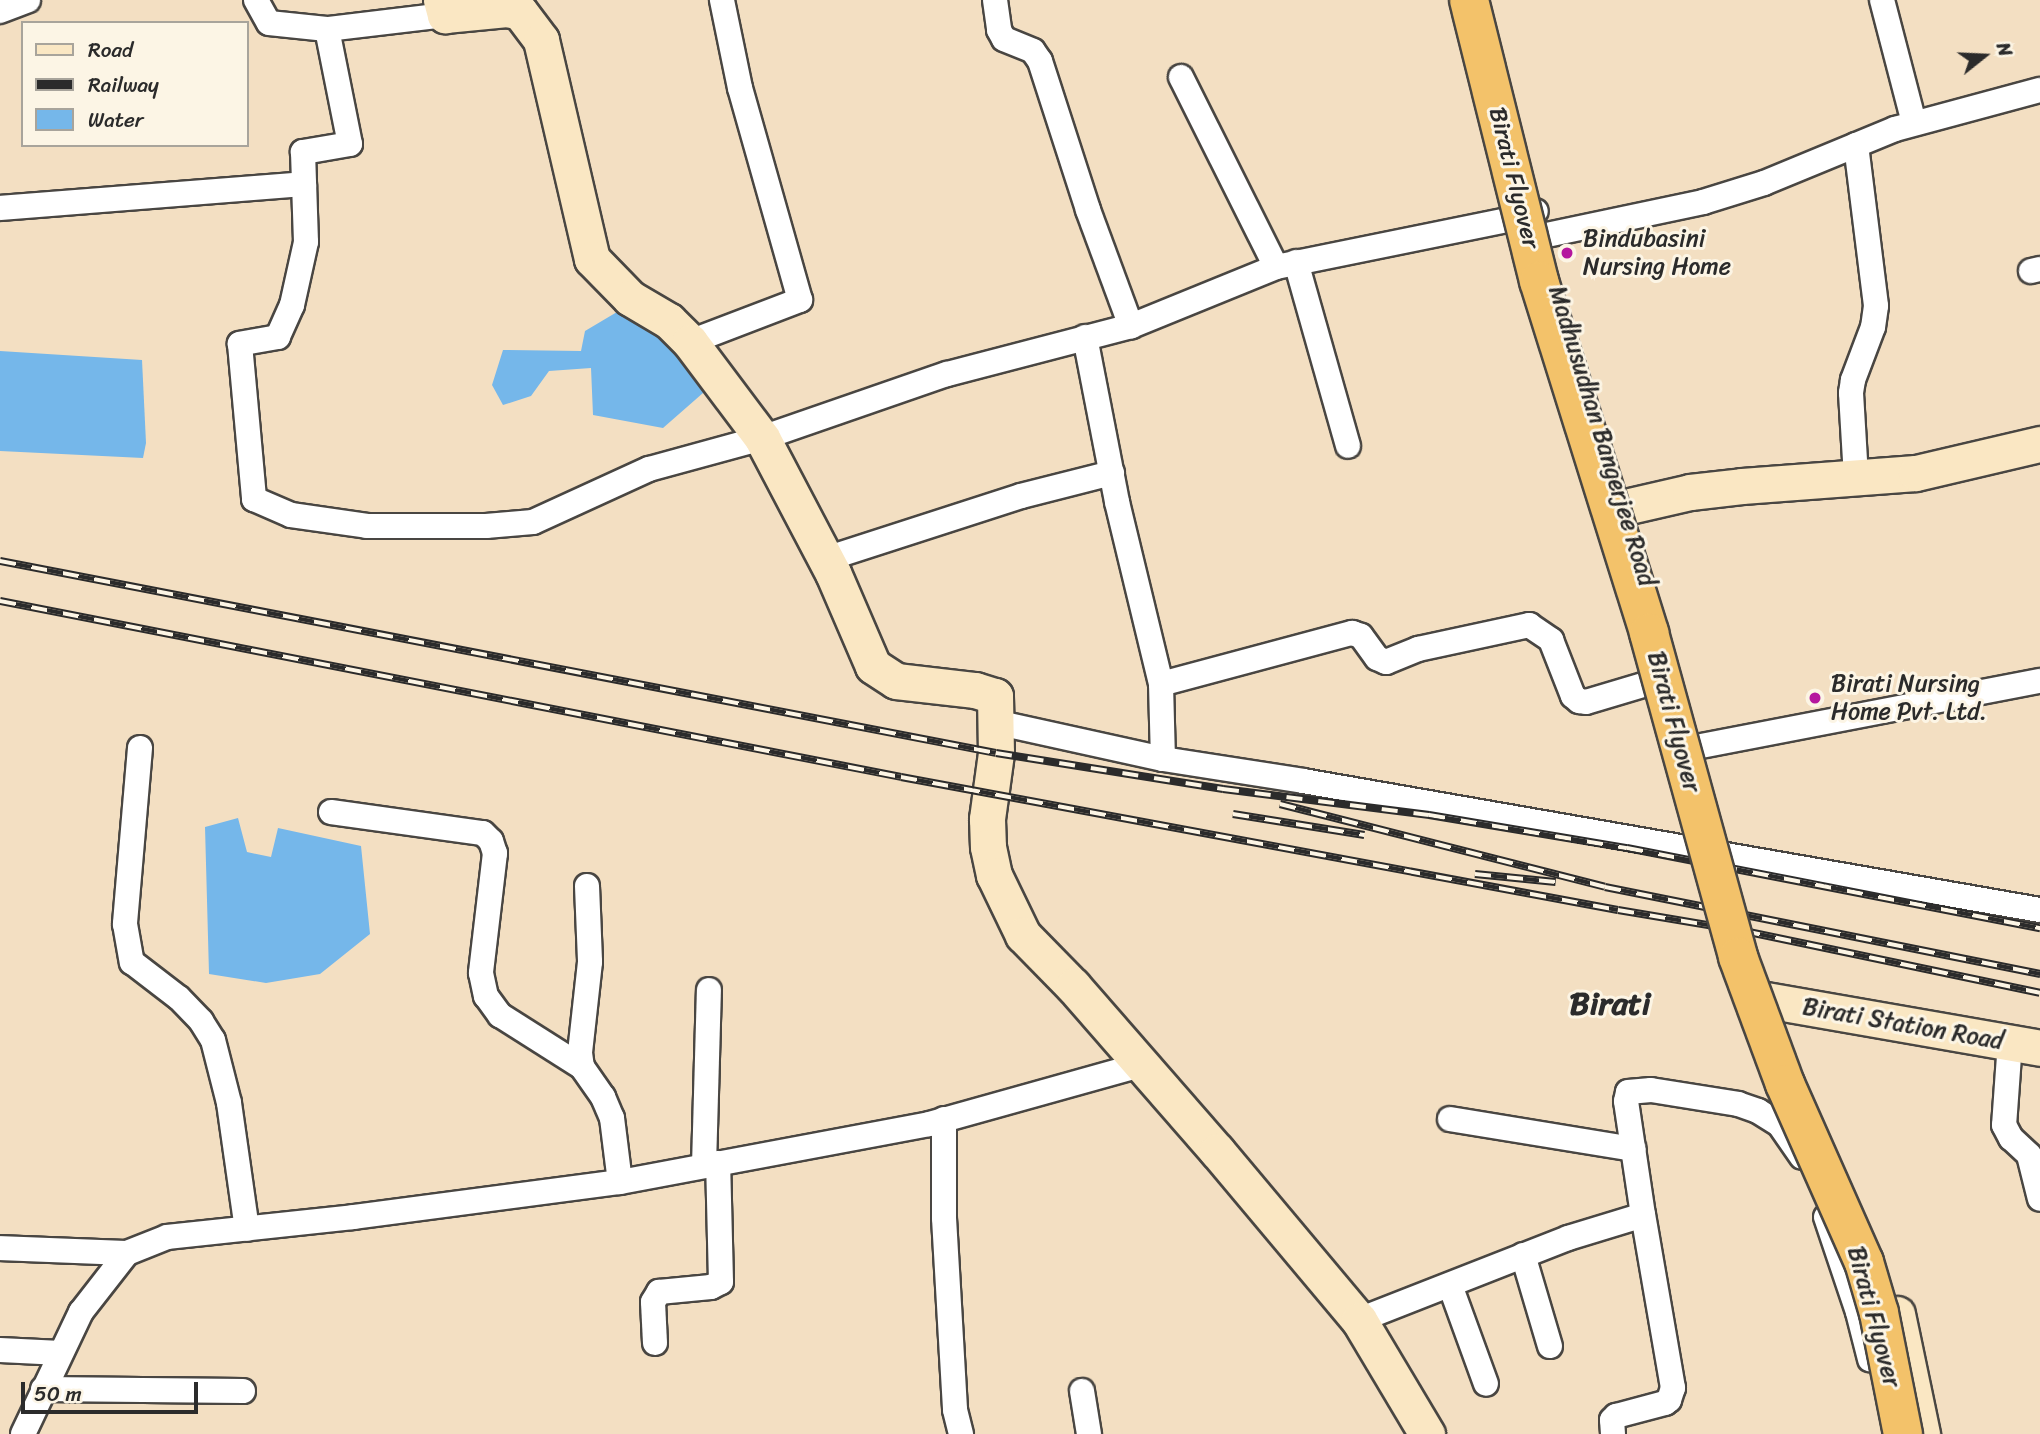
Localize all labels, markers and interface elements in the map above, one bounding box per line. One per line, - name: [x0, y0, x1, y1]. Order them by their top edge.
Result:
- legend: [21, 21, 248, 147]
- north arrow: [1949, 21, 2019, 91]
- text: Road: [88, 31, 133, 69]
- text: N: [1987, 38, 2022, 61]
- text: Railway: [88, 66, 159, 104]
- text: Water: [88, 101, 143, 139]
- street label: Birati Flyover: [1482, 104, 1546, 252]
- place label: Bindubasini Nursing Home: [1583, 225, 1731, 281]
- marker: Bindubasini Nursing Home: [1557, 243, 1577, 263]
- street label: Madhusudhan Bangerjee Road: [1543, 282, 1661, 590]
- street label: Birati Flyover: [1641, 648, 1707, 796]
- place label: Birati Nursing Home Pvt. Ltd.: [1831, 670, 1988, 726]
- marker: Birati Nursing Home Pvt. Ltd.: [1805, 688, 1825, 708]
- district label: Birati: [1569, 985, 1651, 1023]
- street label: Birati Station Road: [1800, 992, 2006, 1056]
- street label: Birati Flyover: [1841, 1243, 1907, 1391]
- scale bar: [24, 1368, 201, 1412]
- text: 50 m: [34, 1375, 82, 1413]

